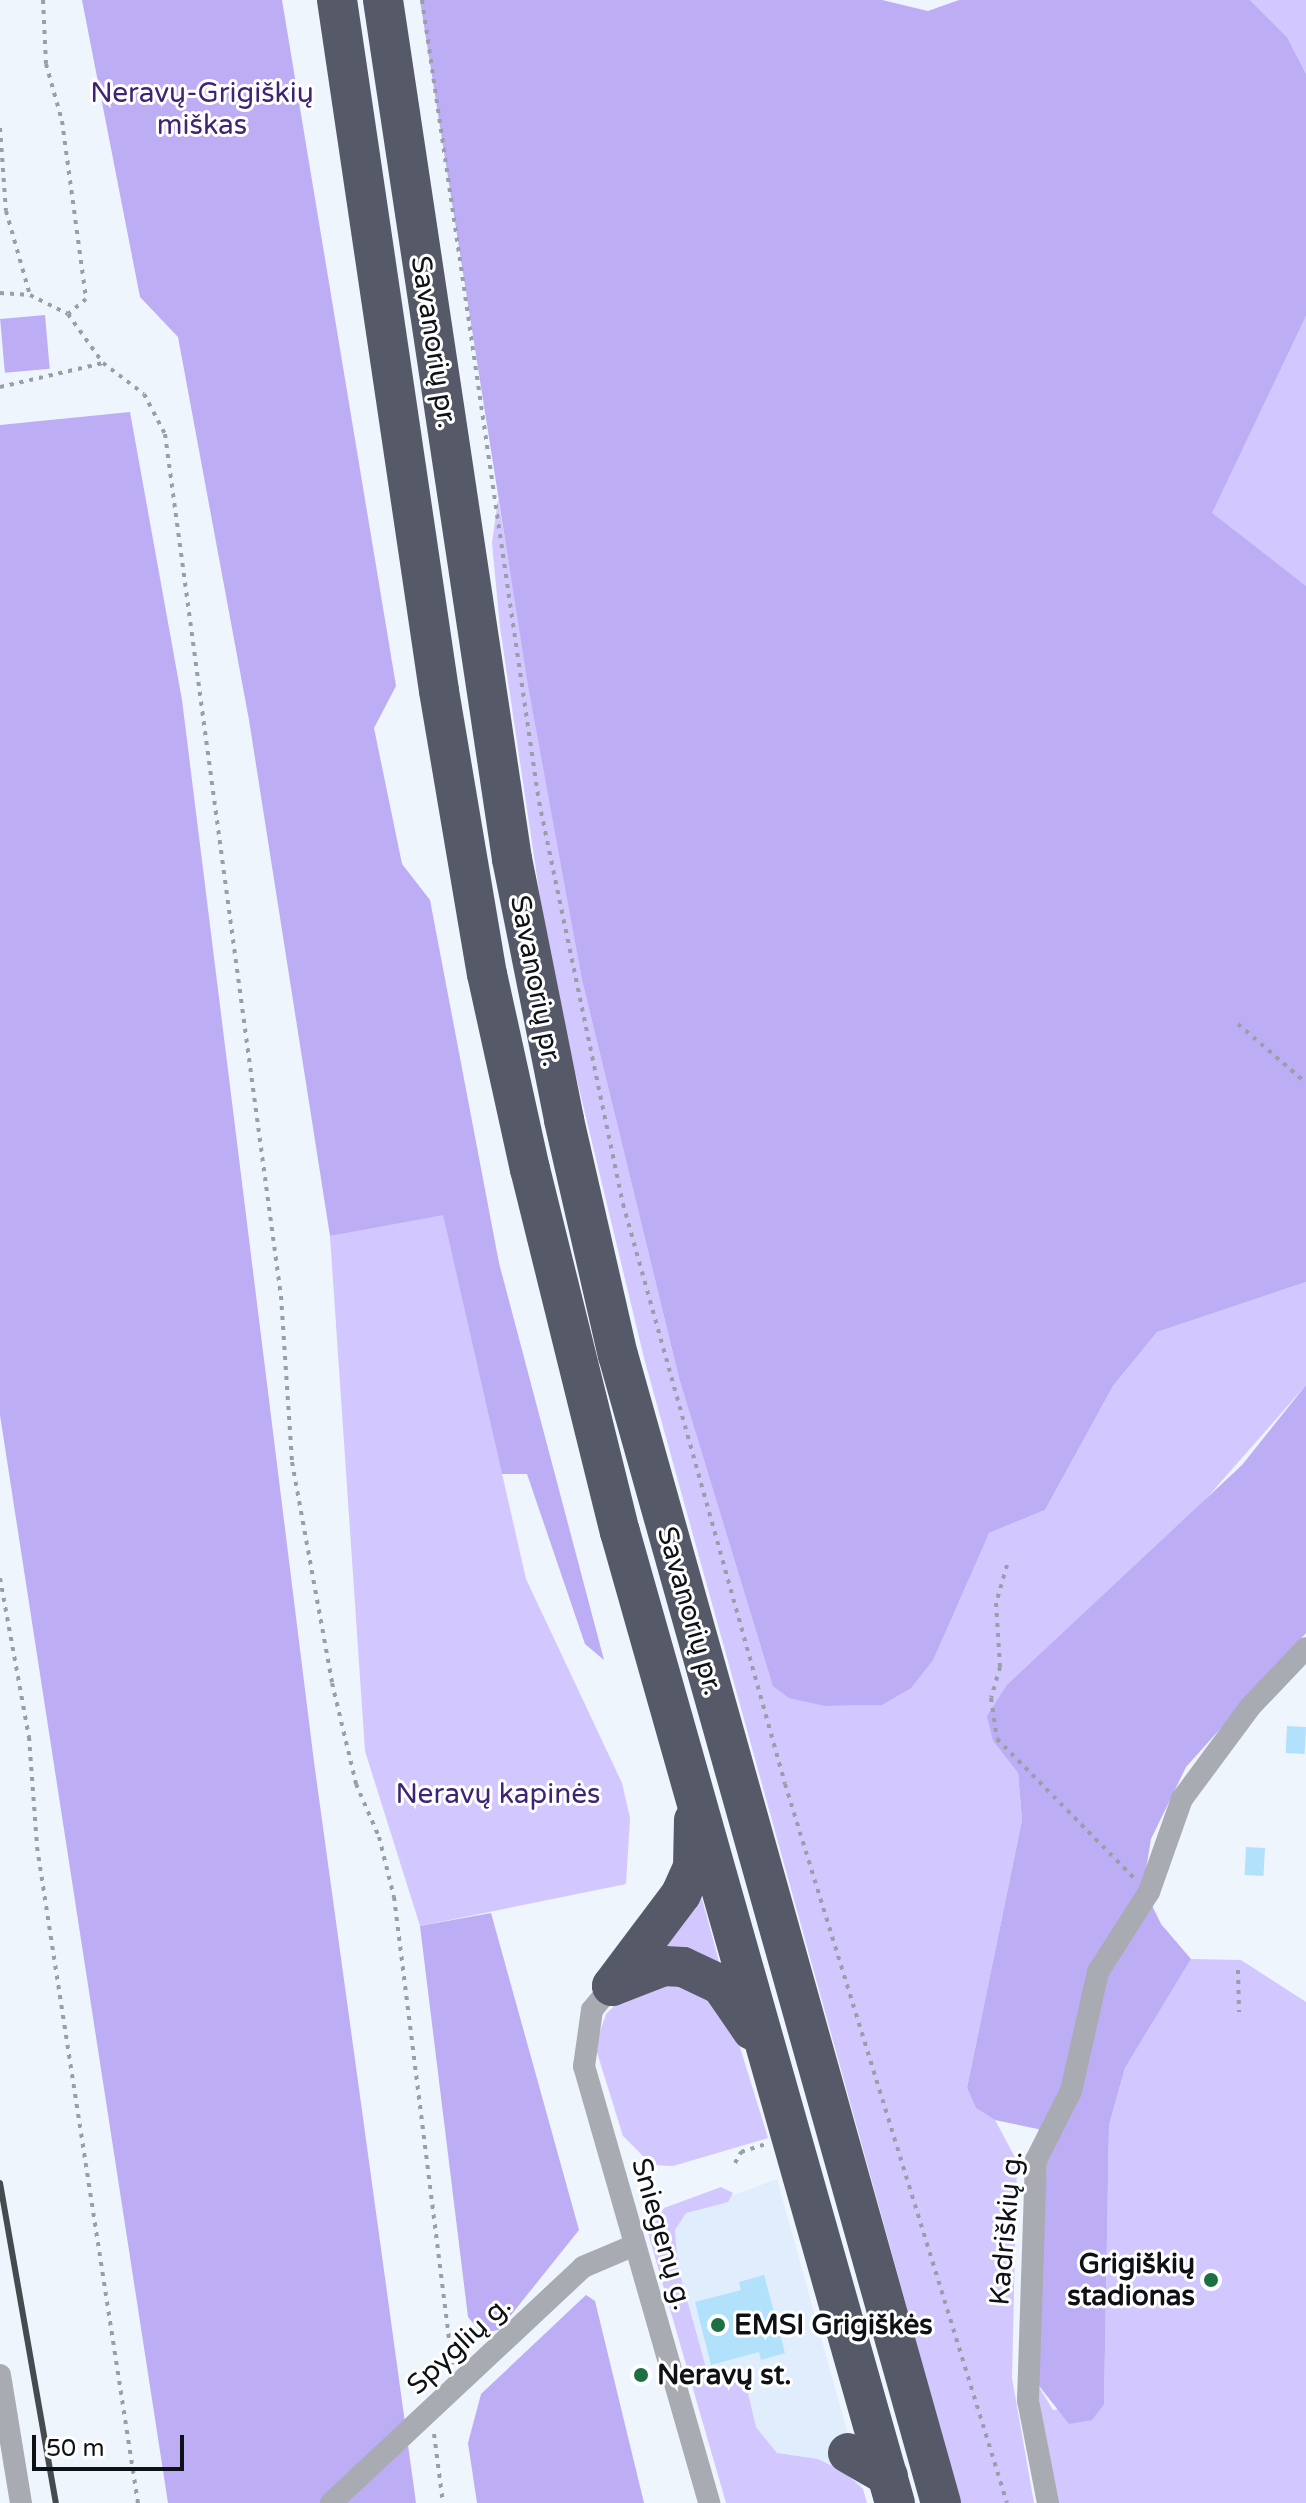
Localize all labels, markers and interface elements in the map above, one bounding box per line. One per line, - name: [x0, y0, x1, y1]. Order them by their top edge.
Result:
- park label: Neravų-Grigiškių miškas: [90, 76, 314, 142]
- street label: Savanorių pr.: [404, 253, 464, 431]
- street label: Savanorių pr.: [503, 892, 569, 1070]
- street label: Savanorių pr.: [650, 1523, 730, 1699]
- park label: Neravų kapinės: [395, 1777, 601, 1811]
- street label: Kadriškių g.: [983, 2149, 1029, 2307]
- street label: Sniegenų g.: [624, 2154, 700, 2314]
- place label: Grigiškių stadionas: [1067, 2247, 1195, 2313]
- marker: Grigiškių stadionas: [1202, 2271, 1220, 2289]
- street label: Spyglių g.: [400, 2288, 518, 2402]
- place label: EMSI Grigiškės: [734, 2308, 933, 2342]
- marker: EMSI Grigiškės: [709, 2316, 727, 2334]
- place label: Neravų st.: [657, 2358, 792, 2392]
- marker: Neravų st.: [632, 2366, 650, 2384]
- scale bar: [36, 2419, 188, 2469]
- text: 50 m: [46, 2434, 104, 2463]

